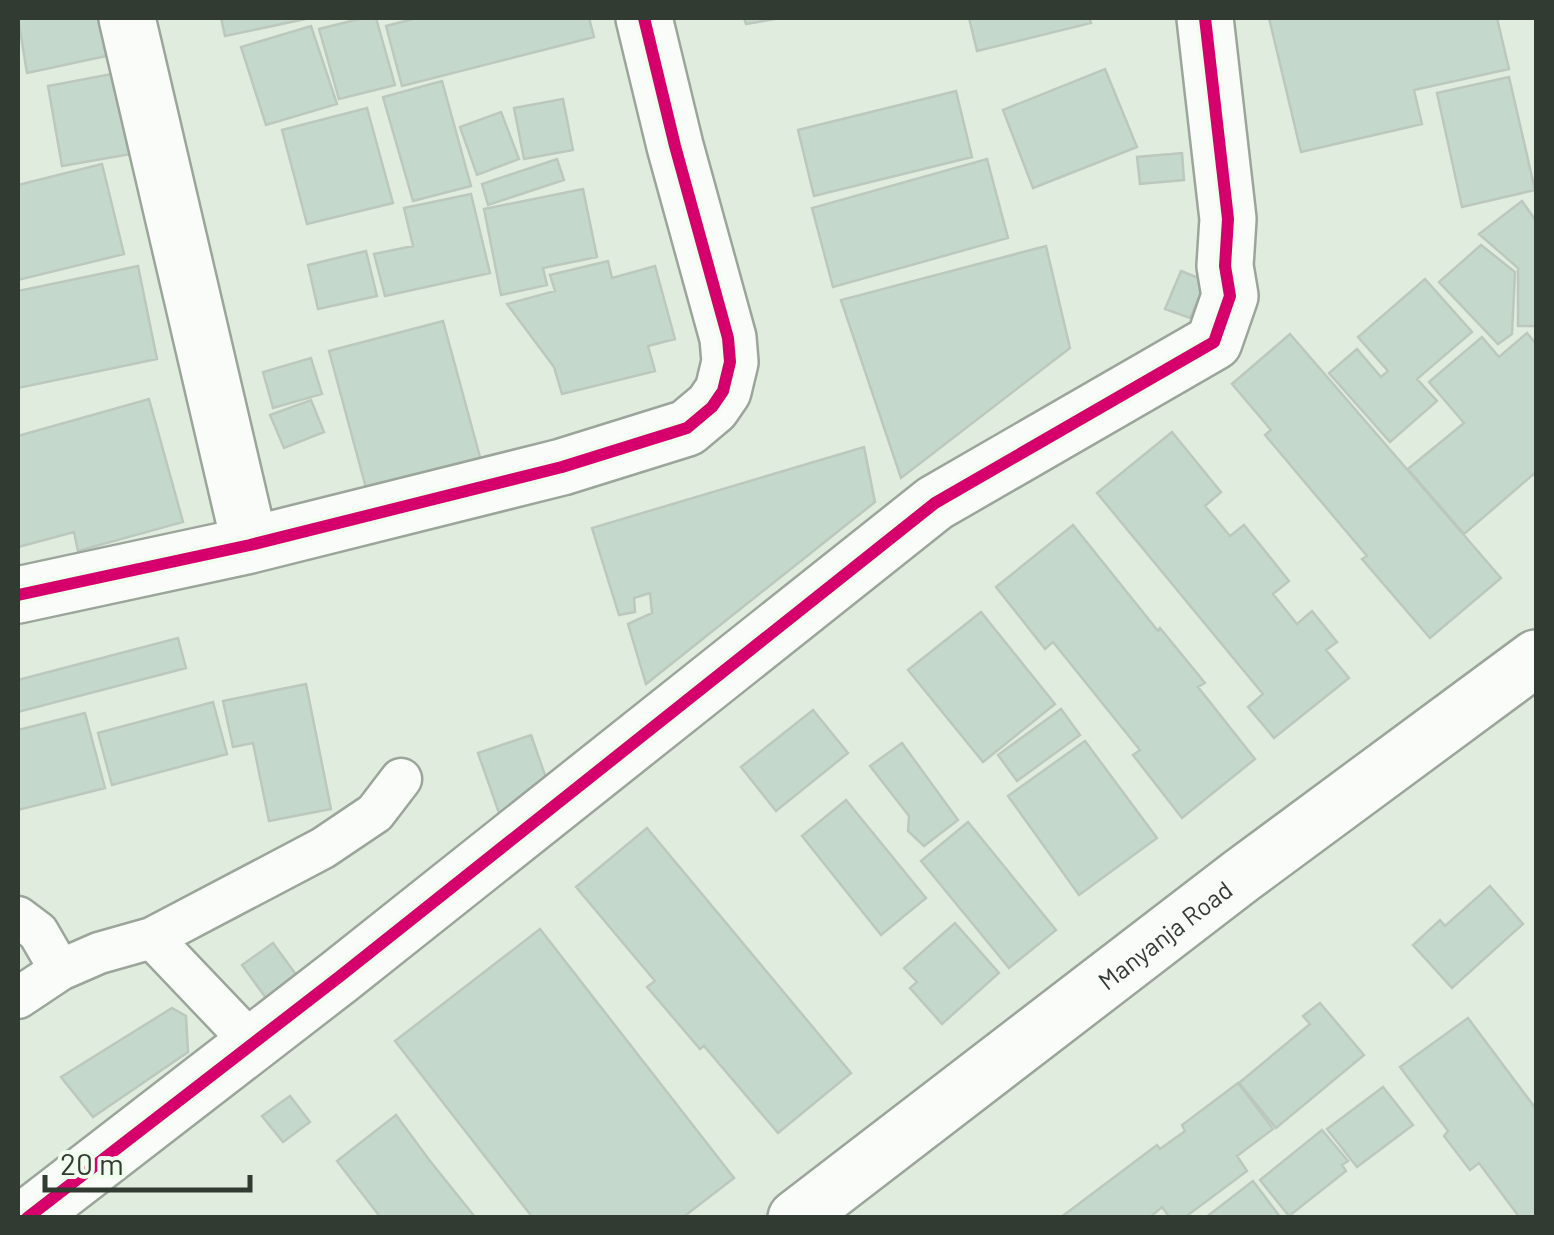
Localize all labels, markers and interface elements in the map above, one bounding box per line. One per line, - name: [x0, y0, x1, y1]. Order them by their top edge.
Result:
- street label: Manyanja Road: [1092, 874, 1238, 996]
- scale bar: [45, 1130, 250, 1192]
- text: 20 m: [60, 1145, 124, 1181]

